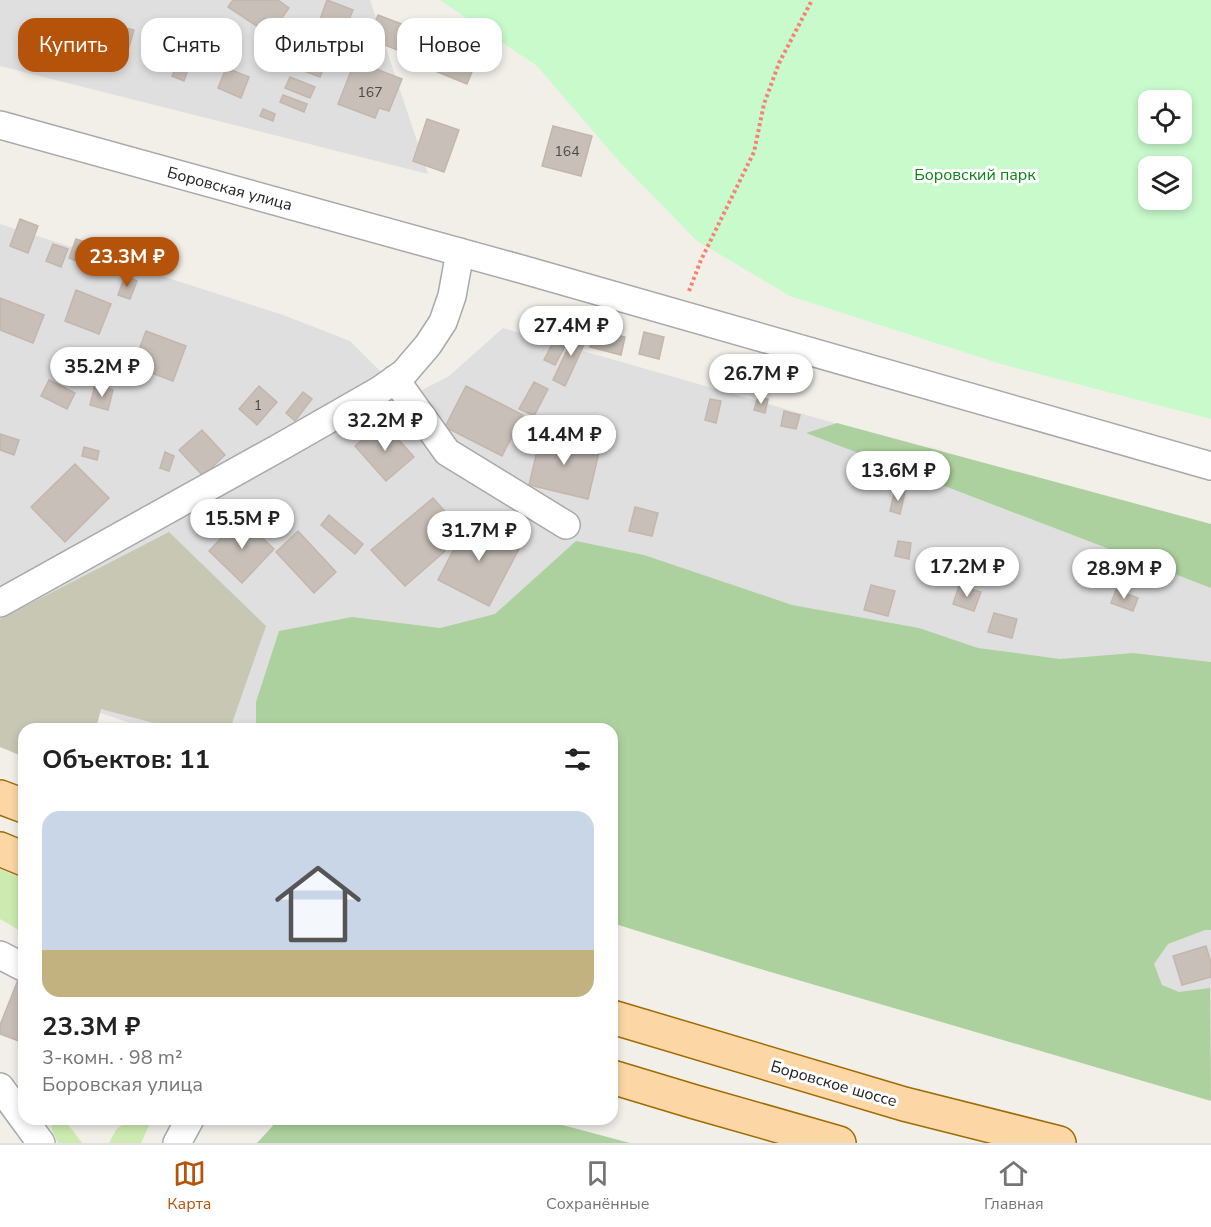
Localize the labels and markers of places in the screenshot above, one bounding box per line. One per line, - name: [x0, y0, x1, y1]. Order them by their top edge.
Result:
- pin: 23.3M ₽: [72, 237, 182, 288]
- pin: 27.4M ₽: [516, 306, 626, 357]
- pin: 35.2M ₽: [47, 347, 157, 398]
- pin: 26.7M ₽: [706, 354, 816, 405]
- pin: 32.2M ₽: [330, 401, 440, 452]
- pin: 14.4M ₽: [509, 415, 619, 466]
- pin: 13.6M ₽: [843, 451, 953, 502]
- pin: 15.5M ₽: [187, 499, 297, 550]
- pin: 31.7M ₽: [424, 511, 534, 562]
- pin: 17.2M ₽: [912, 547, 1022, 598]
- pin: 28.9M ₽: [1069, 549, 1179, 600]

